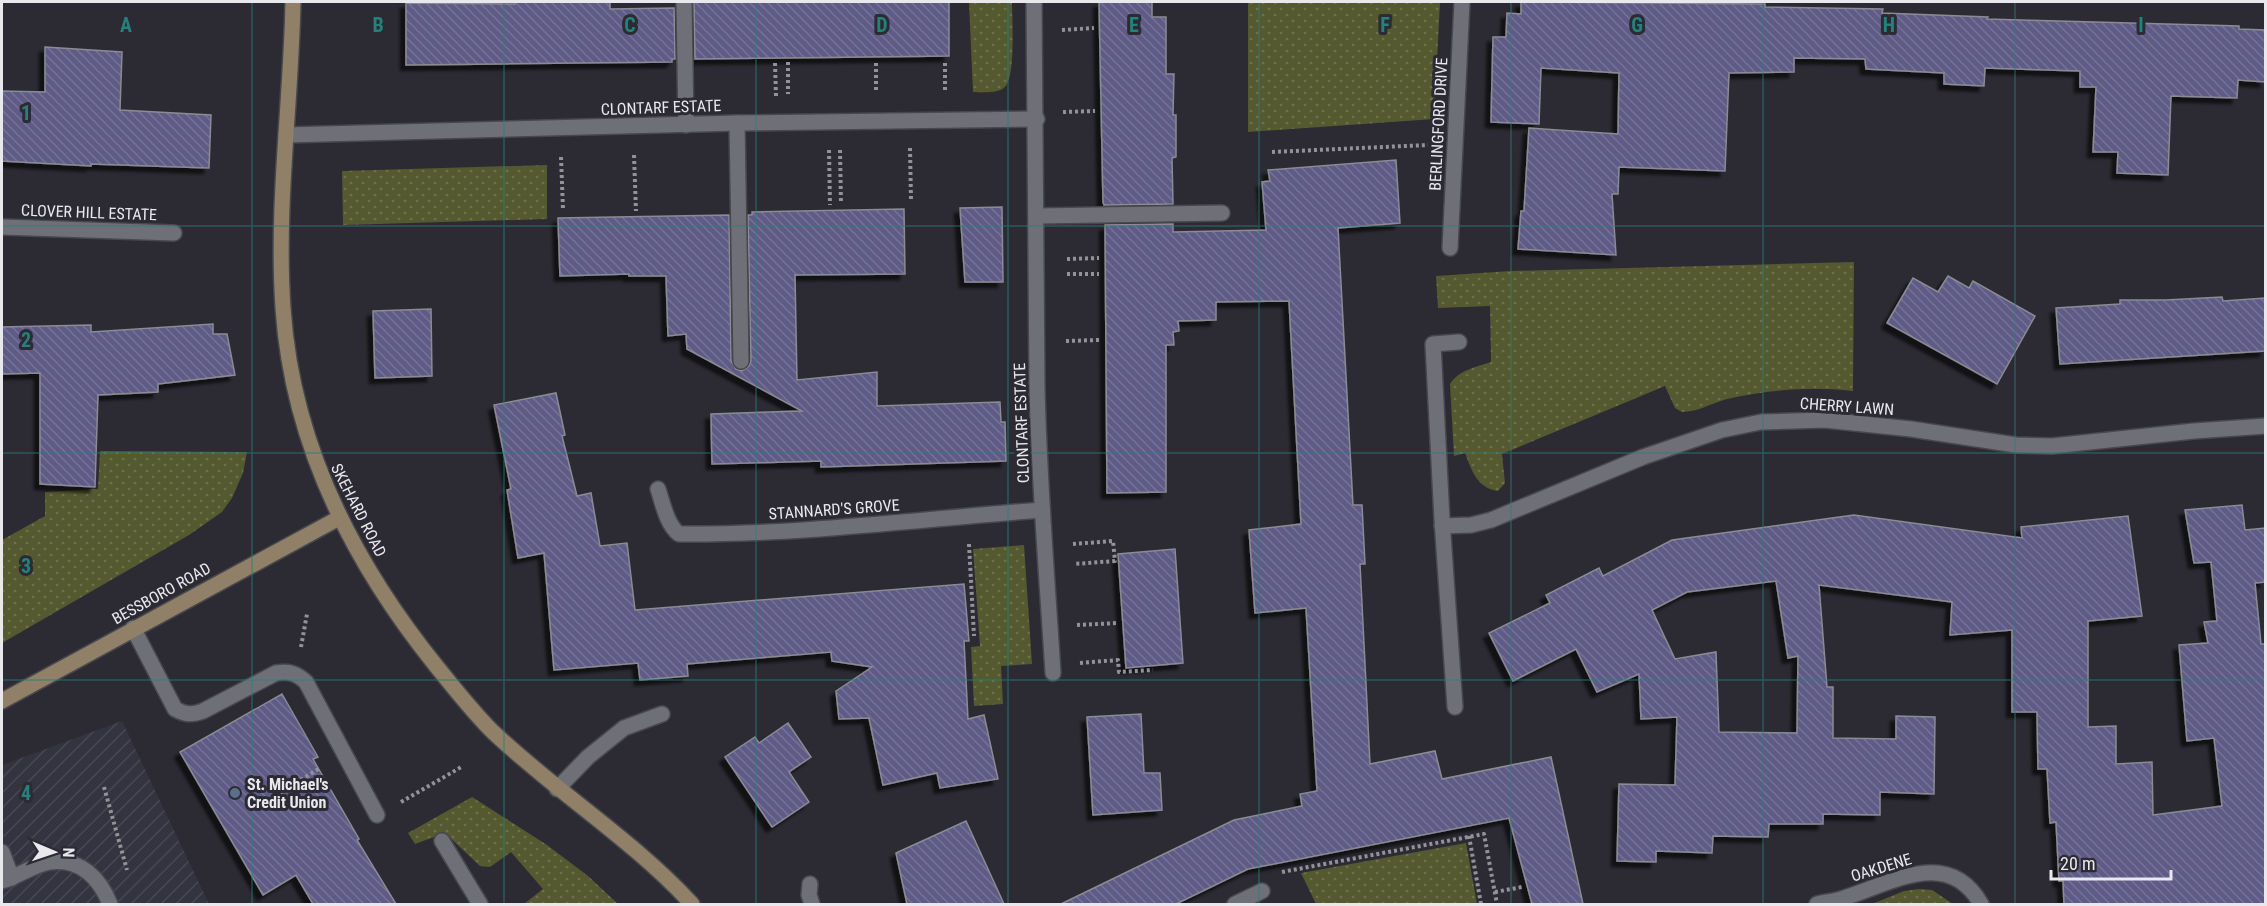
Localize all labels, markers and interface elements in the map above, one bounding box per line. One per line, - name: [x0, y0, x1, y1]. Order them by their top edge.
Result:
- text: A: [120, 13, 132, 37]
- text: B: [372, 13, 384, 37]
- text: C: [624, 13, 636, 37]
- text: D: [876, 13, 888, 37]
- text: E: [1129, 13, 1139, 37]
- text: F: [1380, 13, 1390, 37]
- text: G: [1631, 13, 1643, 37]
- text: H: [1883, 13, 1895, 37]
- text: I: [2138, 13, 2144, 37]
- street label: BERLINGFORD DRIVE: [1426, 57, 1451, 191]
- street label: CLONTARF ESTATE: [600, 96, 722, 119]
- text: 1: [21, 101, 31, 125]
- street label: CLOVER HILL ESTATE: [21, 201, 157, 224]
- text: 2: [21, 328, 31, 352]
- street label: CLONTARF ESTATE: [1010, 362, 1033, 484]
- street label: CHERRY LAWN: [1799, 394, 1895, 419]
- street label: SKEHARD ROAD: [327, 461, 390, 560]
- street label: STANNARD'S GROVE: [768, 495, 900, 524]
- text: 3: [21, 554, 31, 578]
- street label: BESSBORO ROAD: [109, 559, 214, 628]
- place label: St. Michael's Credit Union: [247, 775, 329, 812]
- text: 4: [21, 781, 31, 805]
- marker: St. Michael's Credit Union: [228, 786, 242, 800]
- north arrow: [24, 822, 84, 882]
- scale bar: [2051, 843, 2171, 881]
- text: N: [59, 847, 78, 858]
- street label: OAKDENE: [1849, 849, 1914, 886]
- text: 20 m: [2060, 853, 2095, 874]

